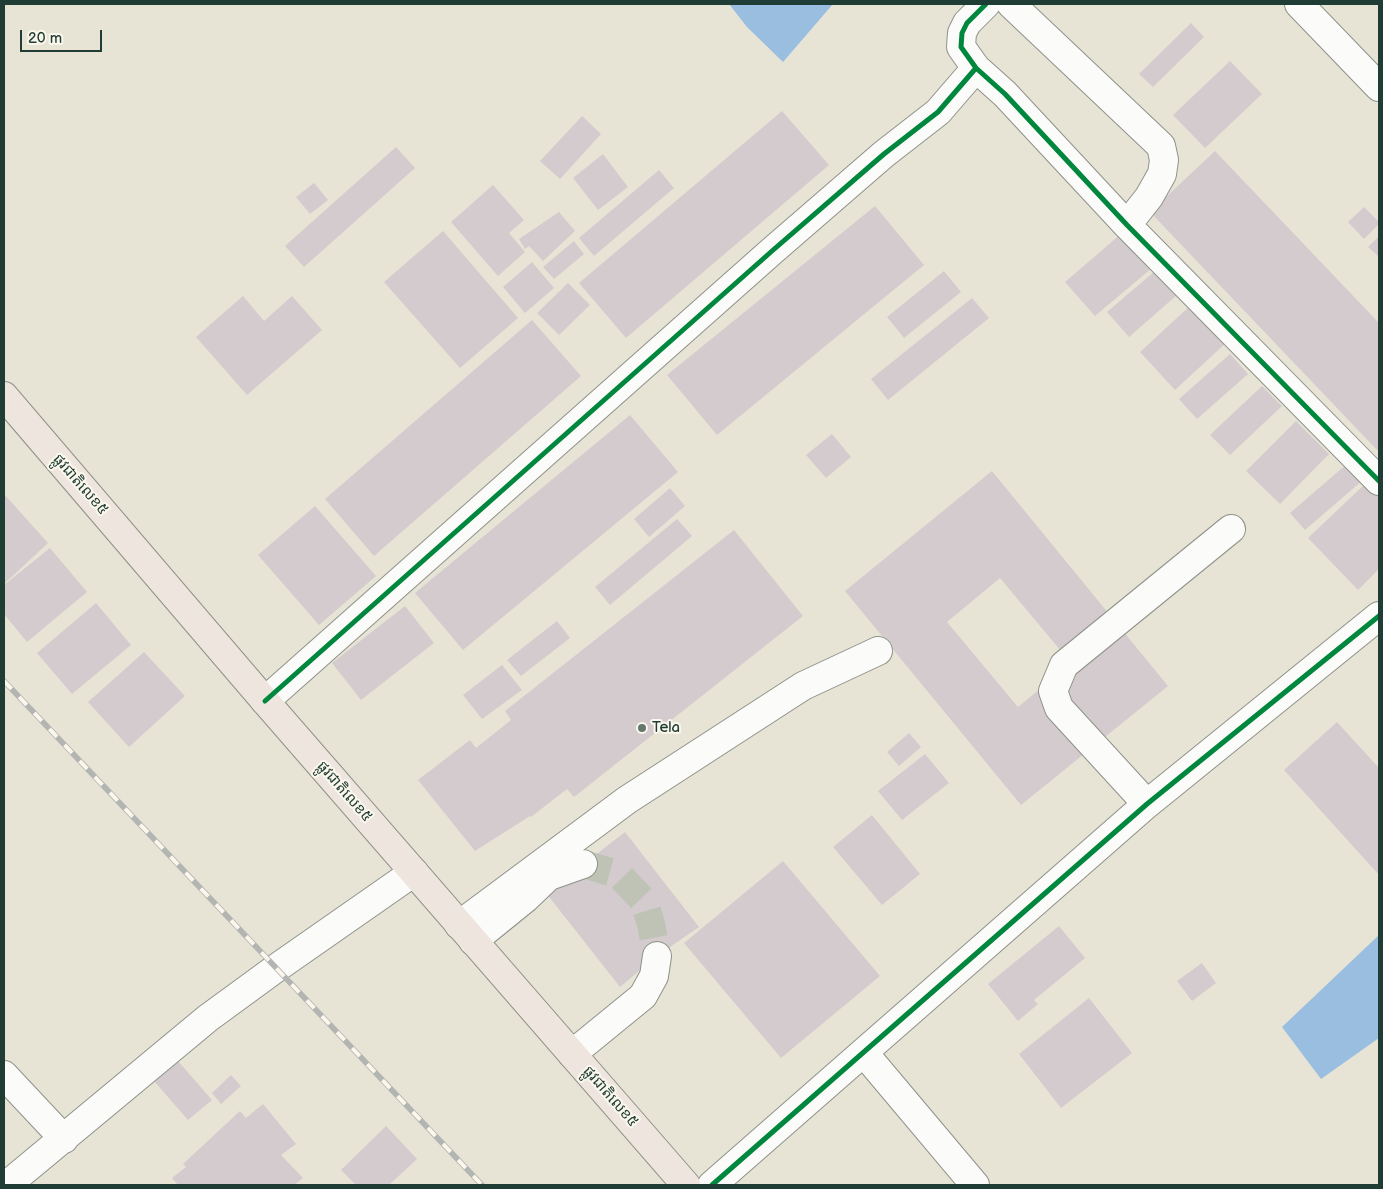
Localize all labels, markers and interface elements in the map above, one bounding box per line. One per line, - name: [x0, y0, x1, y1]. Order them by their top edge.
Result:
- scale bar: [22, 20, 105, 52]
- text: 20 m: [28, 29, 62, 48]
- street label: ផ្លូវជាតិលេខ៥: [49, 451, 111, 519]
- place label: Tela: [652, 719, 680, 737]
- marker: Tela: [636, 722, 648, 734]
- street label: ផ្លូវជាតិលេខ៥: [313, 758, 375, 826]
- street label: ផ្លូវជាតិលេខ៥: [579, 1063, 641, 1131]

